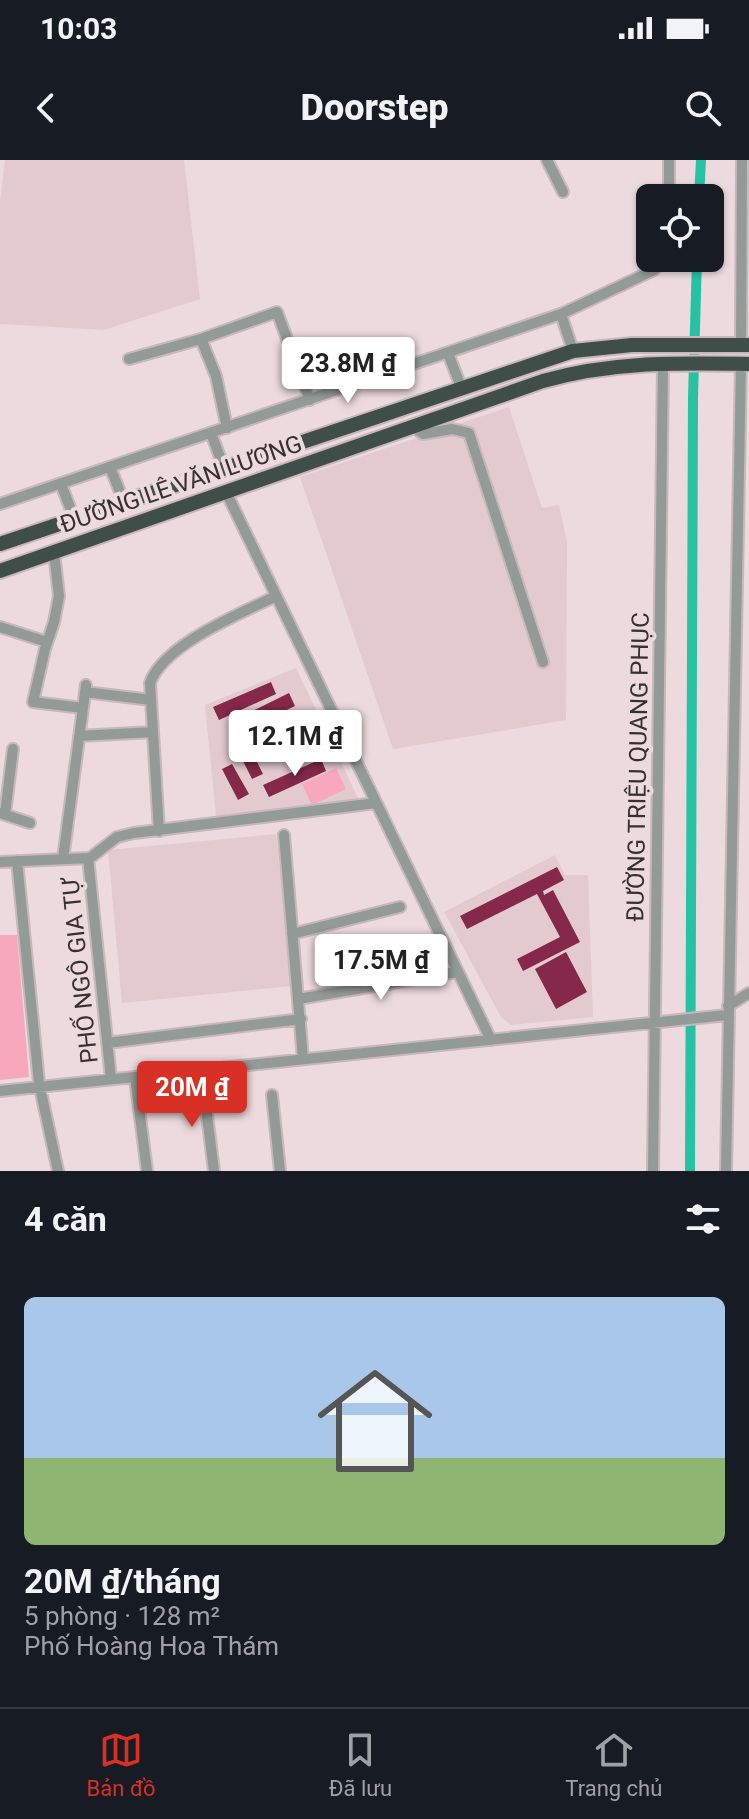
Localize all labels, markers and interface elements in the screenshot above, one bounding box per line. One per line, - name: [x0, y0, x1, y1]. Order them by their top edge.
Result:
- text: 10:03: [40, 11, 117, 46]
- icon: back: [24, 86, 68, 130]
- icon: search: [681, 86, 725, 130]
- text: Doorstep: [301, 87, 448, 129]
- map controls: [636, 184, 724, 272]
- button: locate: [636, 184, 724, 272]
- pin: 23.8M ₫: [274, 337, 422, 405]
- text: 23.8M ₫: [300, 348, 396, 378]
- street label: ĐƯỜNG LÊ VĂN LƯƠNG: [56, 429, 306, 539]
- street label: ĐƯỜNG TRIỆU QUANG PHỤC: [621, 612, 655, 922]
- pin: 12.1M ₫: [221, 710, 369, 778]
- text: 12.1M ₫: [247, 721, 343, 751]
- street label: PHỐ NGÔ GIA TỰ: [54, 875, 104, 1065]
- pin: 17.5M ₫: [307, 934, 455, 1002]
- text: 17.5M ₫: [333, 945, 429, 975]
- pin: 20M ₫: [136, 1061, 248, 1129]
- text: 20M ₫: [155, 1072, 229, 1102]
- icon: filters: [681, 1197, 725, 1241]
- text: 4 căn: [24, 1199, 107, 1239]
- icon: home: [303, 1349, 447, 1493]
- text: 20M ₫/tháng: [24, 1561, 221, 1601]
- text: 5 phòng · 128 m²: [24, 1601, 220, 1631]
- text: Phố Hoàng Hoa Thám: [24, 1631, 279, 1661]
- tab: Bản đồ: [87, 1728, 156, 1801]
- tab: Đã lưu: [329, 1728, 392, 1801]
- tab: Trang chủ: [565, 1728, 662, 1801]

